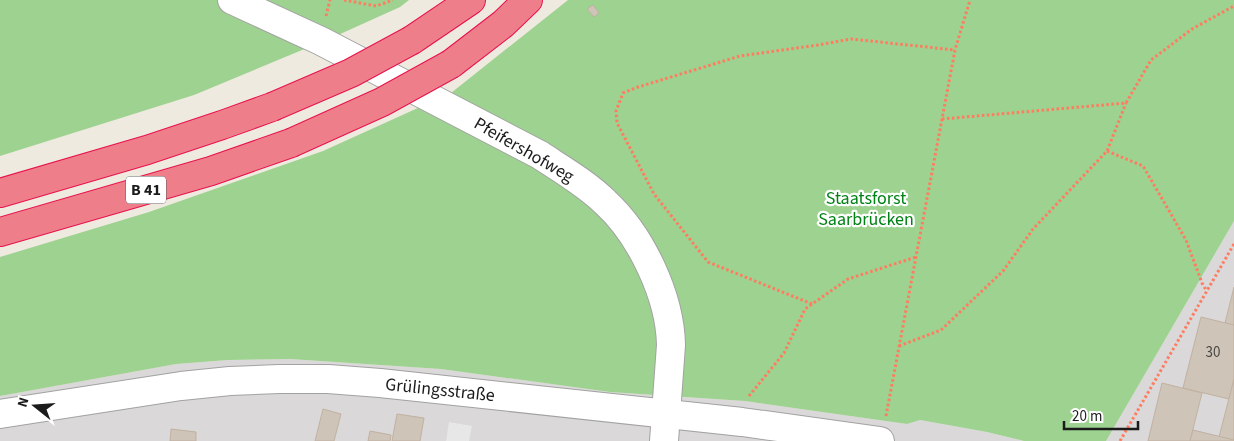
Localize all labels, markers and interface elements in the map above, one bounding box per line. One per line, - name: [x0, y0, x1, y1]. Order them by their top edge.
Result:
- street label: Pfeifershofweg: [469, 111, 579, 189]
- road number: B 41: [126, 176, 166, 204]
- park label: Staatsforst Saarbrücken: [818, 186, 914, 232]
- house number: 30: [1206, 342, 1220, 363]
- street label: Grülingsstraße: [384, 372, 496, 408]
- north arrow: [10, 381, 60, 431]
- text: N: [13, 395, 34, 410]
- scale bar: [1064, 398, 1138, 430]
- text: 20 m: [1072, 406, 1102, 427]

